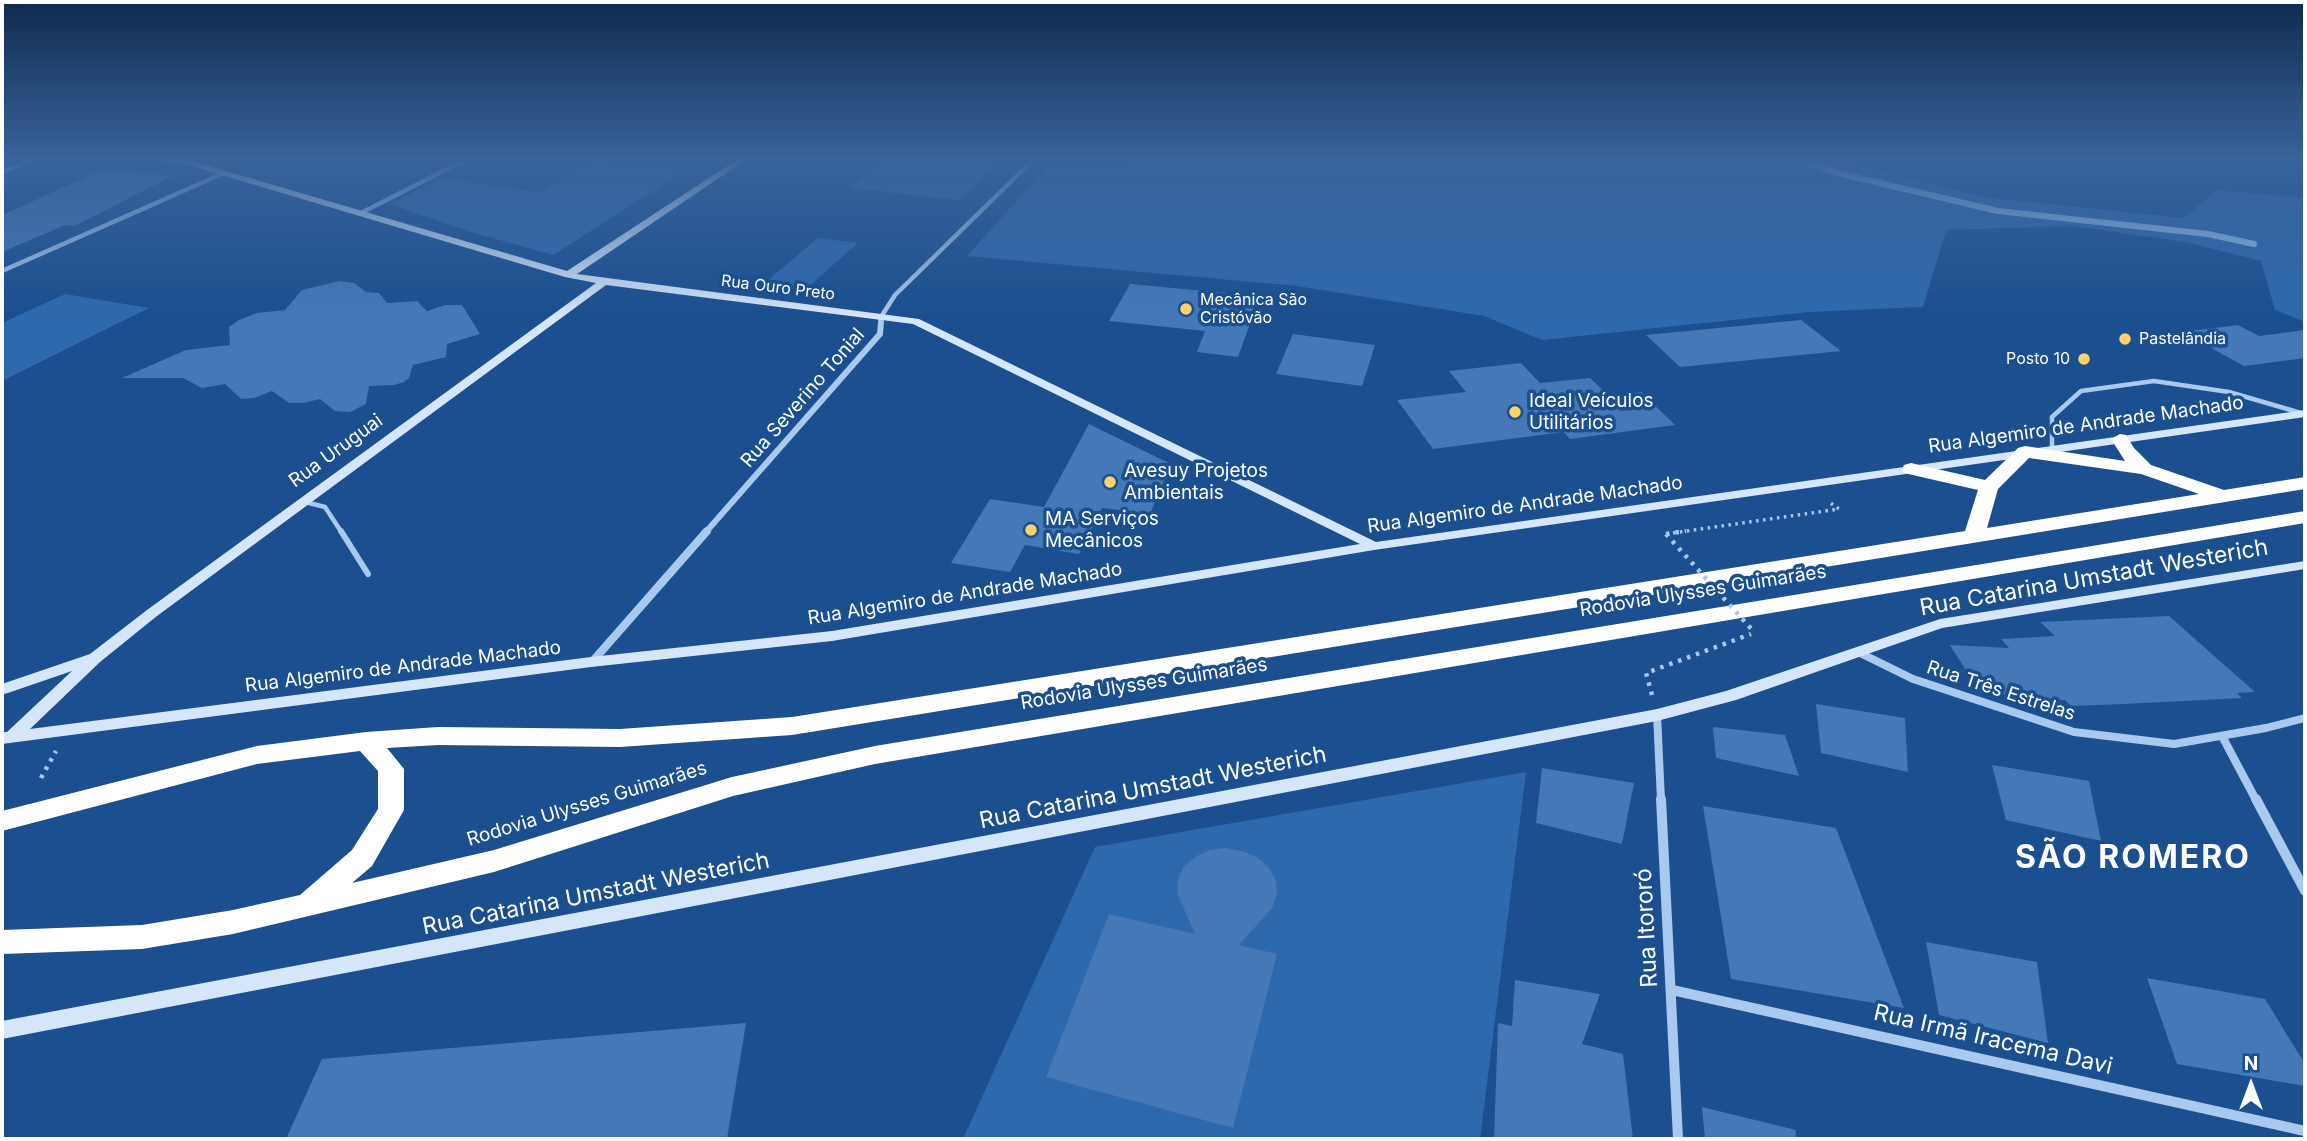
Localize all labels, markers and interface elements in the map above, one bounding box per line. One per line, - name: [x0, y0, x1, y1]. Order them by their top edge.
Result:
- street label: Rua Ouro Preto: [720, 271, 836, 305]
- place label: Mecânica São Cristóvão: [1200, 290, 1307, 328]
- marker: Mecânica São Cristóvão: [1178, 301, 1194, 317]
- street label: Rua Severino Tonial: [736, 324, 870, 472]
- place label: Pastelândia: [2139, 329, 2226, 349]
- marker: Pastelândia: [2117, 331, 2133, 347]
- place label: Posto 10: [2006, 349, 2070, 369]
- marker: Posto 10: [2076, 351, 2092, 367]
- place label: Ideal Veículos Utilitários: [1529, 390, 1654, 434]
- street label: Rua Algemiro de Andrade Machado: [1927, 392, 2245, 458]
- marker: Ideal Veículos Utilitários: [1507, 404, 1523, 420]
- street label: Rua Uruguai: [285, 409, 387, 493]
- place label: Avesuy Projetos Ambientais: [1124, 460, 1268, 504]
- street label: Rua Algemiro de Andrade Machado: [1366, 472, 1684, 538]
- marker: Avesuy Projetos Ambientais: [1102, 474, 1118, 490]
- place label: MA Serviços Mecânicos: [1045, 508, 1159, 552]
- marker: MA Serviços Mecânicos: [1023, 522, 1039, 538]
- street label: Rua Catarina Umstadt Westerich: [1918, 534, 2270, 622]
- street label: Rua Algemiro de Andrade Machado: [806, 558, 1124, 630]
- street label: Rodovia Ulysses Guimarães: [1578, 560, 1828, 622]
- street label: Rua Algemiro de Andrade Machado: [244, 636, 562, 698]
- street label: Rodovia Ulysses Guimarães: [1019, 653, 1269, 715]
- street label: Rua Três Estrelas: [1924, 656, 2078, 726]
- street label: Rua Catarina Umstadt Westerich: [977, 741, 1329, 835]
- street label: Rodovia Ulysses Guimarães: [464, 757, 710, 851]
- district label: SÃO ROMERO: [2016, 839, 2250, 877]
- street label: Rua Catarina Umstadt Westerich: [420, 847, 772, 941]
- street label: Rua Itororó: [1630, 868, 1664, 988]
- street label: Rua Irmã Iracema Davi: [1871, 999, 2115, 1081]
- north arrow: [2216, 1050, 2286, 1120]
- text: N: [2244, 1052, 2258, 1075]

